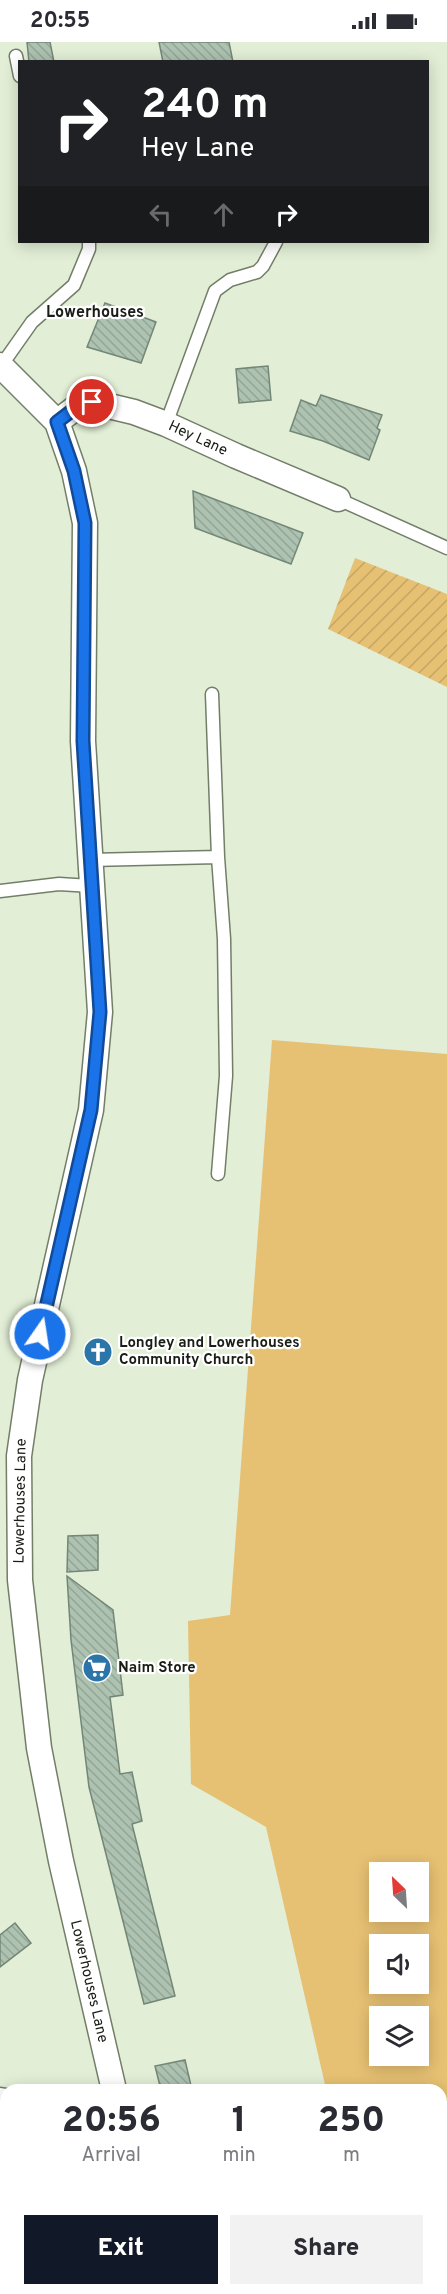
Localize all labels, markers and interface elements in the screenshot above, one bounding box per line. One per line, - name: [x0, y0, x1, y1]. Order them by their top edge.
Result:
- text: 20:55: [30, 8, 90, 35]
- text: 240 m: [141, 80, 269, 133]
- icon: right: [42, 84, 120, 162]
- text: Hey Lane: [141, 132, 254, 166]
- icon: left: [144, 198, 177, 231]
- icon: ahead: [207, 198, 240, 231]
- icon: right: [270, 198, 303, 231]
- district label: Lowerhouses: [46, 303, 144, 323]
- pin: [66, 376, 117, 427]
- icon: arrive: [75, 385, 108, 418]
- street label: Hey Lane: [165, 417, 230, 460]
- position arrow: [8, 1302, 72, 1366]
- place label: Longley and Lowerhouses Community Church: [119, 1334, 300, 1370]
- church icon: Longley and Lowerhouses Community Church: [82, 1336, 114, 1368]
- street label: Lowerhouses Lane: [10, 1438, 32, 1564]
- supermarket icon: Naim Store: [81, 1652, 113, 1684]
- place label: Naim Store: [118, 1659, 196, 1678]
- north arrow: [369, 1862, 429, 1922]
- map controls: [369, 1862, 429, 2066]
- street label: Lowerhouses Lane: [65, 1918, 112, 2045]
- button: sound: [369, 1934, 429, 1994]
- button: layers: [369, 2006, 429, 2066]
- text: 20:56: [62, 2099, 161, 2145]
- text: 1: [232, 2099, 247, 2145]
- text: 250: [318, 2099, 385, 2145]
- text: Arrival: [81, 2143, 141, 2169]
- text: min: [223, 2143, 256, 2169]
- text: m: [343, 2143, 360, 2169]
- button: Exit: [24, 2215, 218, 2284]
- button: Share: [230, 2215, 423, 2284]

